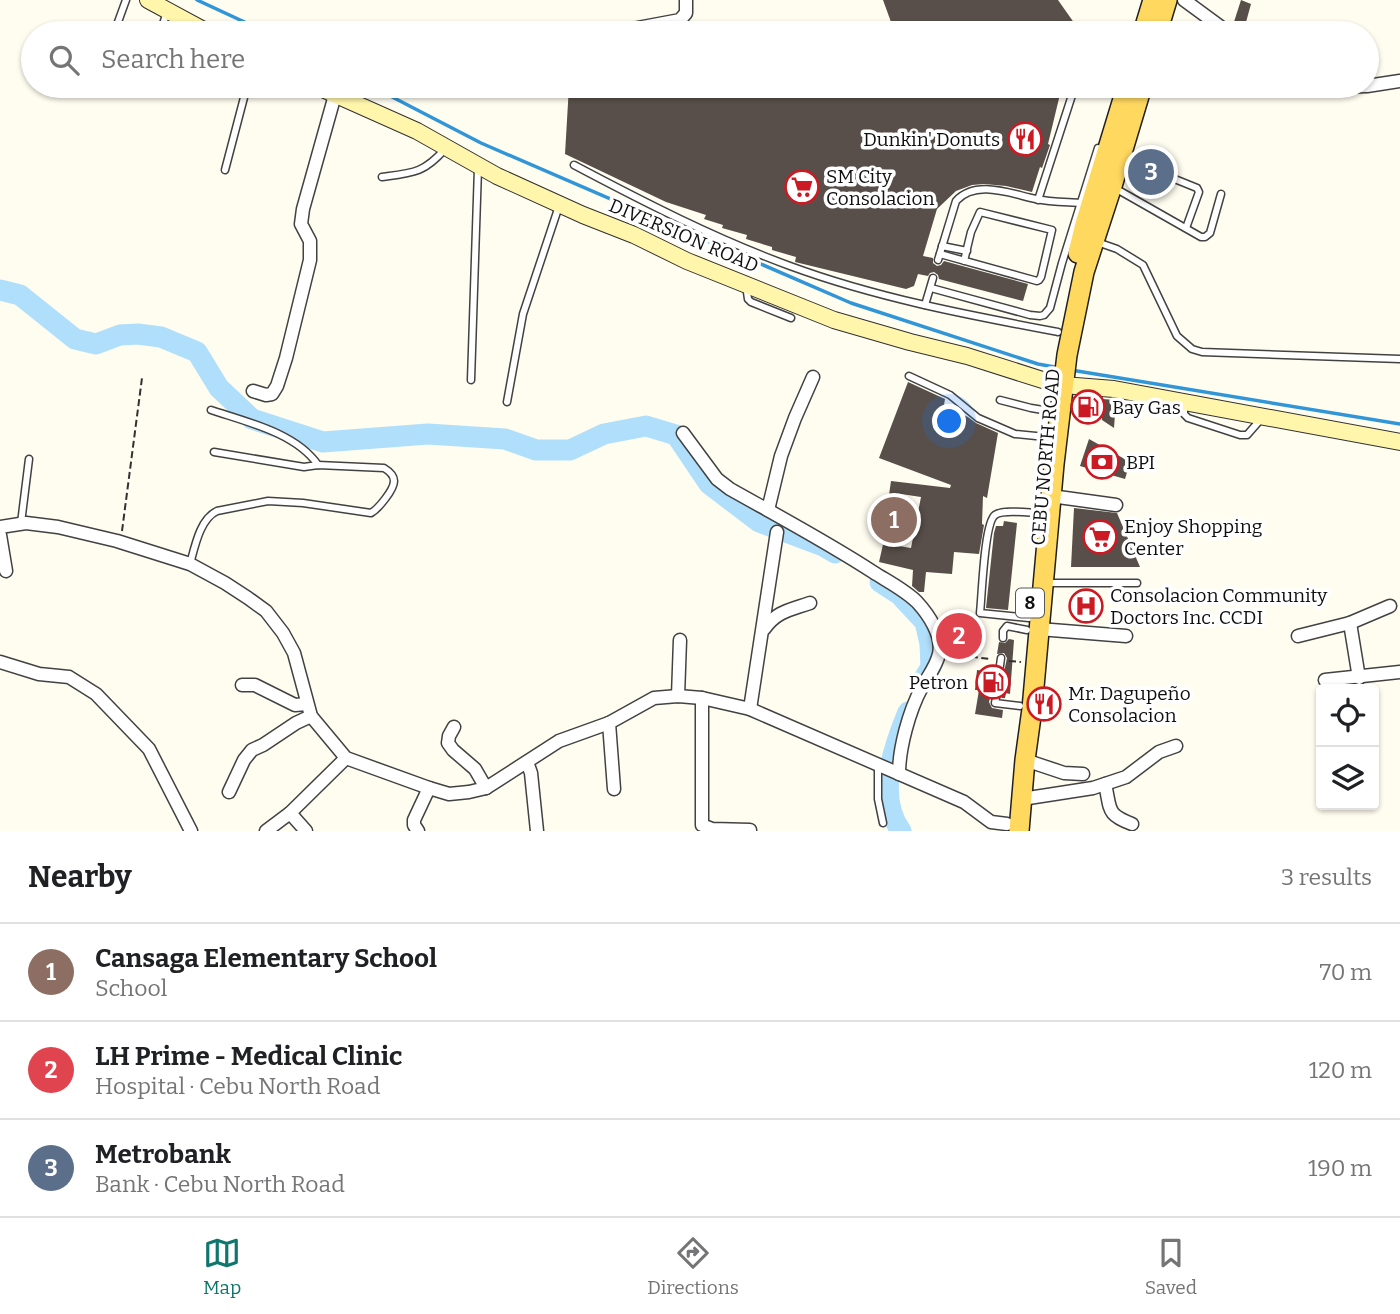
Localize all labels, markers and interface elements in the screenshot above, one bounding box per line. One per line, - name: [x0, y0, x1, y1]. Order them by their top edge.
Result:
- search box: [21, 21, 1379, 98]
- icon: search: [45, 41, 83, 79]
- text: Search here: [101, 44, 245, 75]
- restaurant icon: Dunkin' Donuts: [1006, 120, 1044, 158]
- place label: Dunkin' Donuts: [863, 128, 1000, 151]
- pin: 3: [1128, 146, 1174, 198]
- place label: SM City Consolacion: [826, 165, 934, 210]
- supermarket icon: SM City Consolacion: [783, 168, 821, 206]
- street label: DIVERSION ROAD: [606, 194, 762, 277]
- street label: CEBU NORTH ROAD: [1026, 368, 1065, 546]
- fuel station icon: Bay Gas: [1069, 388, 1107, 426]
- place label: Bay Gas: [1112, 396, 1181, 419]
- your location: [932, 404, 966, 438]
- bank icon: BPI: [1083, 443, 1121, 481]
- place label: BPI: [1126, 451, 1155, 474]
- pin: 1: [871, 494, 917, 546]
- place label: Enjoy Shopping Center: [1124, 515, 1263, 560]
- supermarket icon: Enjoy Shopping Center: [1081, 518, 1119, 556]
- place label: Consolacion Community Doctors Inc. CCDI: [1110, 584, 1328, 629]
- hospital icon: Consolacion Community Doctors Inc. CCDI: [1067, 587, 1105, 625]
- road number: 8: [1016, 588, 1044, 618]
- pin: 2: [936, 610, 982, 662]
- fuel station icon: Petron: [974, 663, 1012, 701]
- place label: Petron: [909, 671, 968, 694]
- place label: Mr. Dagupeño Consolacion: [1068, 682, 1191, 727]
- map controls: [1316, 684, 1379, 810]
- button: locate: [1316, 684, 1379, 747]
- restaurant icon: Mr. Dagupeño Consolacion: [1025, 685, 1063, 723]
- button: layers: [1316, 747, 1379, 810]
- text: Nearby: [28, 859, 132, 895]
- text: 3 results: [1281, 863, 1372, 891]
- text: Cansaga Elementary School: [95, 943, 437, 974]
- text: 1: [46, 958, 56, 986]
- text: 70 m: [1320, 958, 1372, 986]
- text: School: [95, 974, 167, 1002]
- text: LH Prime - Medical Clinic: [95, 1041, 402, 1072]
- text: 2: [45, 1056, 57, 1084]
- text: 120 m: [1309, 1056, 1372, 1084]
- text: Hospital · Cebu North Road: [95, 1072, 380, 1100]
- text: Metrobank: [95, 1139, 231, 1170]
- text: 3: [44, 1154, 58, 1182]
- text: 190 m: [1308, 1154, 1372, 1182]
- text: Bank · Cebu North Road: [95, 1170, 345, 1198]
- tab: Map: [203, 1234, 241, 1299]
- tab: Directions: [647, 1234, 739, 1299]
- tab: Saved: [1145, 1234, 1197, 1299]

